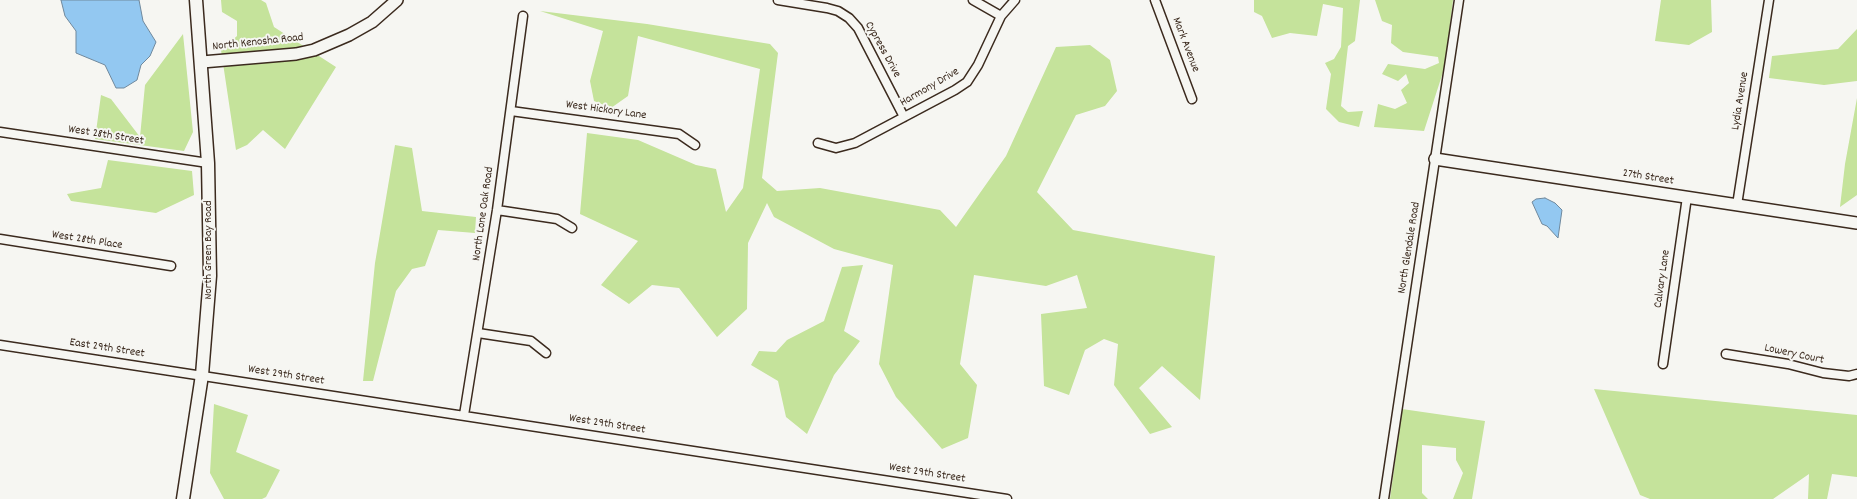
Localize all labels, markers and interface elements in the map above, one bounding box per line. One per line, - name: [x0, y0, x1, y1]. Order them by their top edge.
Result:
- street label: Mark Avenue: [1168, 16, 1202, 74]
- street label: Cypress Drive: [861, 19, 903, 81]
- street label: North Kenosha Road: [212, 31, 304, 55]
- street label: Harmony Drive: [898, 65, 962, 111]
- street label: Lydia Avenue: [1729, 71, 1753, 131]
- street label: West Hickory Lane: [565, 98, 647, 124]
- street label: West 28th Street: [67, 123, 145, 149]
- street label: North Lone Oak Road: [470, 166, 498, 262]
- street label: 27th Street: [1621, 167, 1675, 189]
- street label: North Green Bay Road: [202, 200, 216, 300]
- street label: North Glendale Road: [1396, 201, 1424, 295]
- street label: West 28th Place: [51, 228, 123, 254]
- street label: Calvary Lane: [1652, 249, 1674, 309]
- street label: East 29th Street: [68, 336, 146, 362]
- street label: Lowery Court: [1763, 342, 1825, 368]
- street label: West 29th Street: [247, 363, 325, 389]
- street label: West 29th Street: [568, 412, 646, 438]
- street label: West 29th Street: [888, 461, 966, 487]

